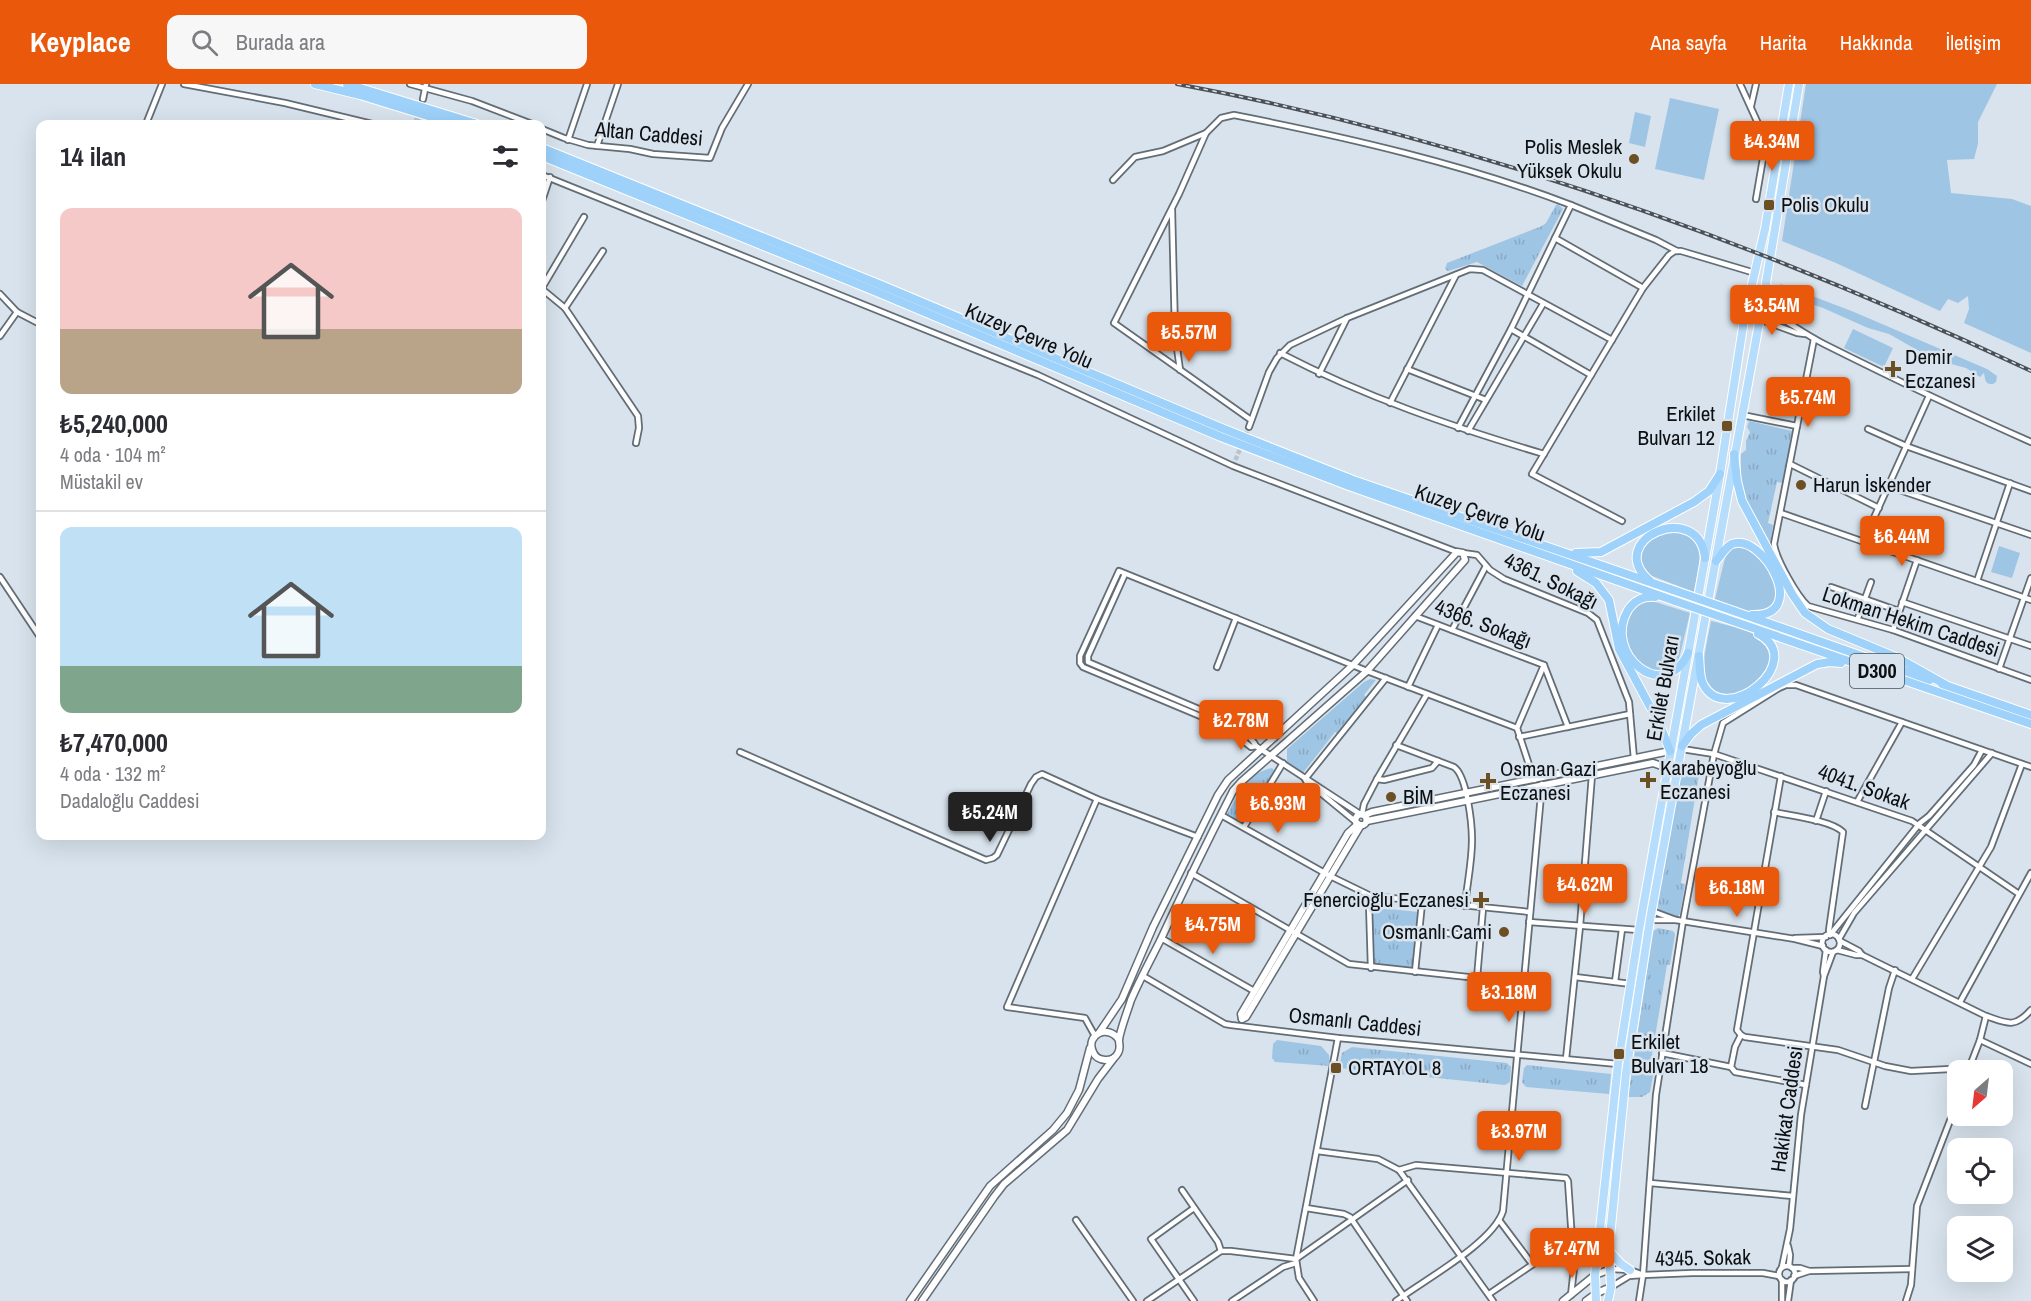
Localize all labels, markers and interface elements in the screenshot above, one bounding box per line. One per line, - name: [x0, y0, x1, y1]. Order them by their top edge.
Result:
- search box: [167, 15, 587, 69]
- text: Keyplace: [30, 23, 131, 61]
- icon: search: [188, 26, 221, 59]
- text: Burada ara: [236, 27, 325, 57]
- text: Ana sayfa: [1650, 28, 1727, 57]
- text: Harita: [1760, 28, 1807, 57]
- text: Hakkında: [1840, 28, 1912, 57]
- text: İletişim: [1945, 28, 2001, 57]
- street label: Altan Caddesi: [593, 114, 704, 153]
- pin: ₺4.34M: [1723, 121, 1821, 172]
- text: ₺4.34M: [1744, 127, 1800, 154]
- place label: Polis Meslek Yüksek Okulu: [1517, 132, 1622, 185]
- text: 14 ilan: [60, 139, 126, 174]
- icon: filters: [489, 140, 522, 173]
- marker: Polis Meslek Yüksek Okulu: [1627, 152, 1641, 166]
- place label: Polis Okulu: [1781, 190, 1869, 219]
- marker: Polis Okulu: [1762, 198, 1776, 212]
- icon: home: [237, 247, 345, 355]
- pin: ₺3.54M: [1723, 285, 1821, 336]
- text: ₺3.54M: [1744, 291, 1800, 318]
- street label: Kuzey Çevre Yolu: [961, 296, 1098, 375]
- pin: ₺5.57M: [1140, 312, 1238, 363]
- text: ₺5.57M: [1161, 318, 1217, 345]
- place label: Demir Eczanesi: [1905, 342, 1976, 395]
- marker: Demir Eczanesi: [1886, 362, 1900, 376]
- pin: ₺5.74M: [1759, 377, 1857, 428]
- text: ₺5.74M: [1780, 383, 1836, 410]
- place label: Erkilet Bulvarı 12: [1637, 399, 1715, 452]
- text: ₺5,240,000: [60, 406, 168, 441]
- marker: Erkilet Bulvarı 12: [1720, 419, 1734, 433]
- text: 4 oda · 104 m²: [60, 441, 166, 468]
- text: Müstakil ev: [60, 468, 143, 495]
- place label: Harun İskender: [1813, 470, 1931, 499]
- street label: Kuzey Çevre Yolu: [1411, 477, 1549, 548]
- marker: Harun İskender: [1794, 478, 1808, 492]
- pin: ₺6.44M: [1853, 516, 1951, 567]
- text: ₺6.44M: [1874, 522, 1930, 549]
- street label: 4361. Sokağı: [1499, 545, 1603, 616]
- icon: home: [237, 566, 345, 674]
- street label: Lokman Hekim Caddesi: [1819, 579, 2003, 664]
- street label: 4366. Sokağı: [1431, 592, 1536, 655]
- street label: Erkilet Bulvarı: [1639, 633, 1686, 743]
- road number: D300: [1850, 654, 1904, 688]
- pin: ₺2.78M: [1192, 700, 1290, 751]
- text: ₺2.78M: [1213, 706, 1269, 733]
- text: ₺7,470,000: [60, 725, 168, 760]
- place label: Karabeyoğlu Eczanesi: [1660, 753, 1757, 806]
- place label: Osman Gazi Eczanesi: [1500, 754, 1597, 807]
- street label: 4041. Sokak: [1814, 757, 1914, 817]
- text: 4 oda · 132 m²: [60, 760, 166, 787]
- marker: Karabeyoğlu Eczanesi: [1641, 773, 1655, 787]
- marker: Osman Gazi Eczanesi: [1481, 774, 1495, 788]
- place label: BİM: [1403, 782, 1434, 811]
- pin: ₺6.93M: [1229, 783, 1327, 834]
- text: Dadaloğlu Caddesi: [60, 787, 199, 814]
- text: ₺6.93M: [1250, 789, 1306, 816]
- marker: BİM: [1384, 790, 1398, 804]
- pin: ₺5.24M: [941, 792, 1039, 843]
- text: ₺5.24M: [962, 798, 1018, 825]
- pin: ₺4.62M: [1536, 864, 1634, 915]
- pin: ₺6.18M: [1688, 867, 1786, 918]
- text: ₺4.62M: [1557, 870, 1613, 897]
- text: ₺6.18M: [1709, 873, 1765, 900]
- place label: Fenercioğlu Eczanesi: [1303, 885, 1469, 914]
- marker: Fenercioğlu Eczanesi: [1474, 893, 1488, 907]
- pin: ₺4.75M: [1164, 904, 1262, 955]
- text: ₺4.75M: [1185, 910, 1241, 937]
- place label: Osmanlı Cami: [1382, 917, 1492, 946]
- marker: Osmanlı Cami: [1497, 925, 1511, 939]
- pin: ₺3.18M: [1460, 972, 1558, 1023]
- text: ₺3.18M: [1481, 978, 1537, 1005]
- street label: Osmanlı Caddesi: [1287, 1000, 1423, 1043]
- place label: Erkilet Bulvarı 18: [1631, 1027, 1709, 1080]
- street label: Hakikat Caddesi: [1763, 1044, 1810, 1174]
- marker: Erkilet Bulvarı 18: [1612, 1047, 1626, 1061]
- place label: ORTAYOL 8: [1348, 1053, 1441, 1082]
- north arrow: [1947, 1060, 2013, 1126]
- map controls: [1947, 1060, 2013, 1282]
- marker: ORTAYOL 8: [1329, 1061, 1343, 1075]
- pin: ₺3.97M: [1470, 1111, 1568, 1162]
- text: ₺3.97M: [1491, 1117, 1547, 1144]
- button: locate: [1947, 1138, 2013, 1204]
- button: layers: [1947, 1216, 2013, 1282]
- pin: ₺7.47M: [1523, 1228, 1621, 1279]
- text: ₺7.47M: [1544, 1234, 1600, 1261]
- street label: 4345. Sokak: [1655, 1242, 1751, 1273]

